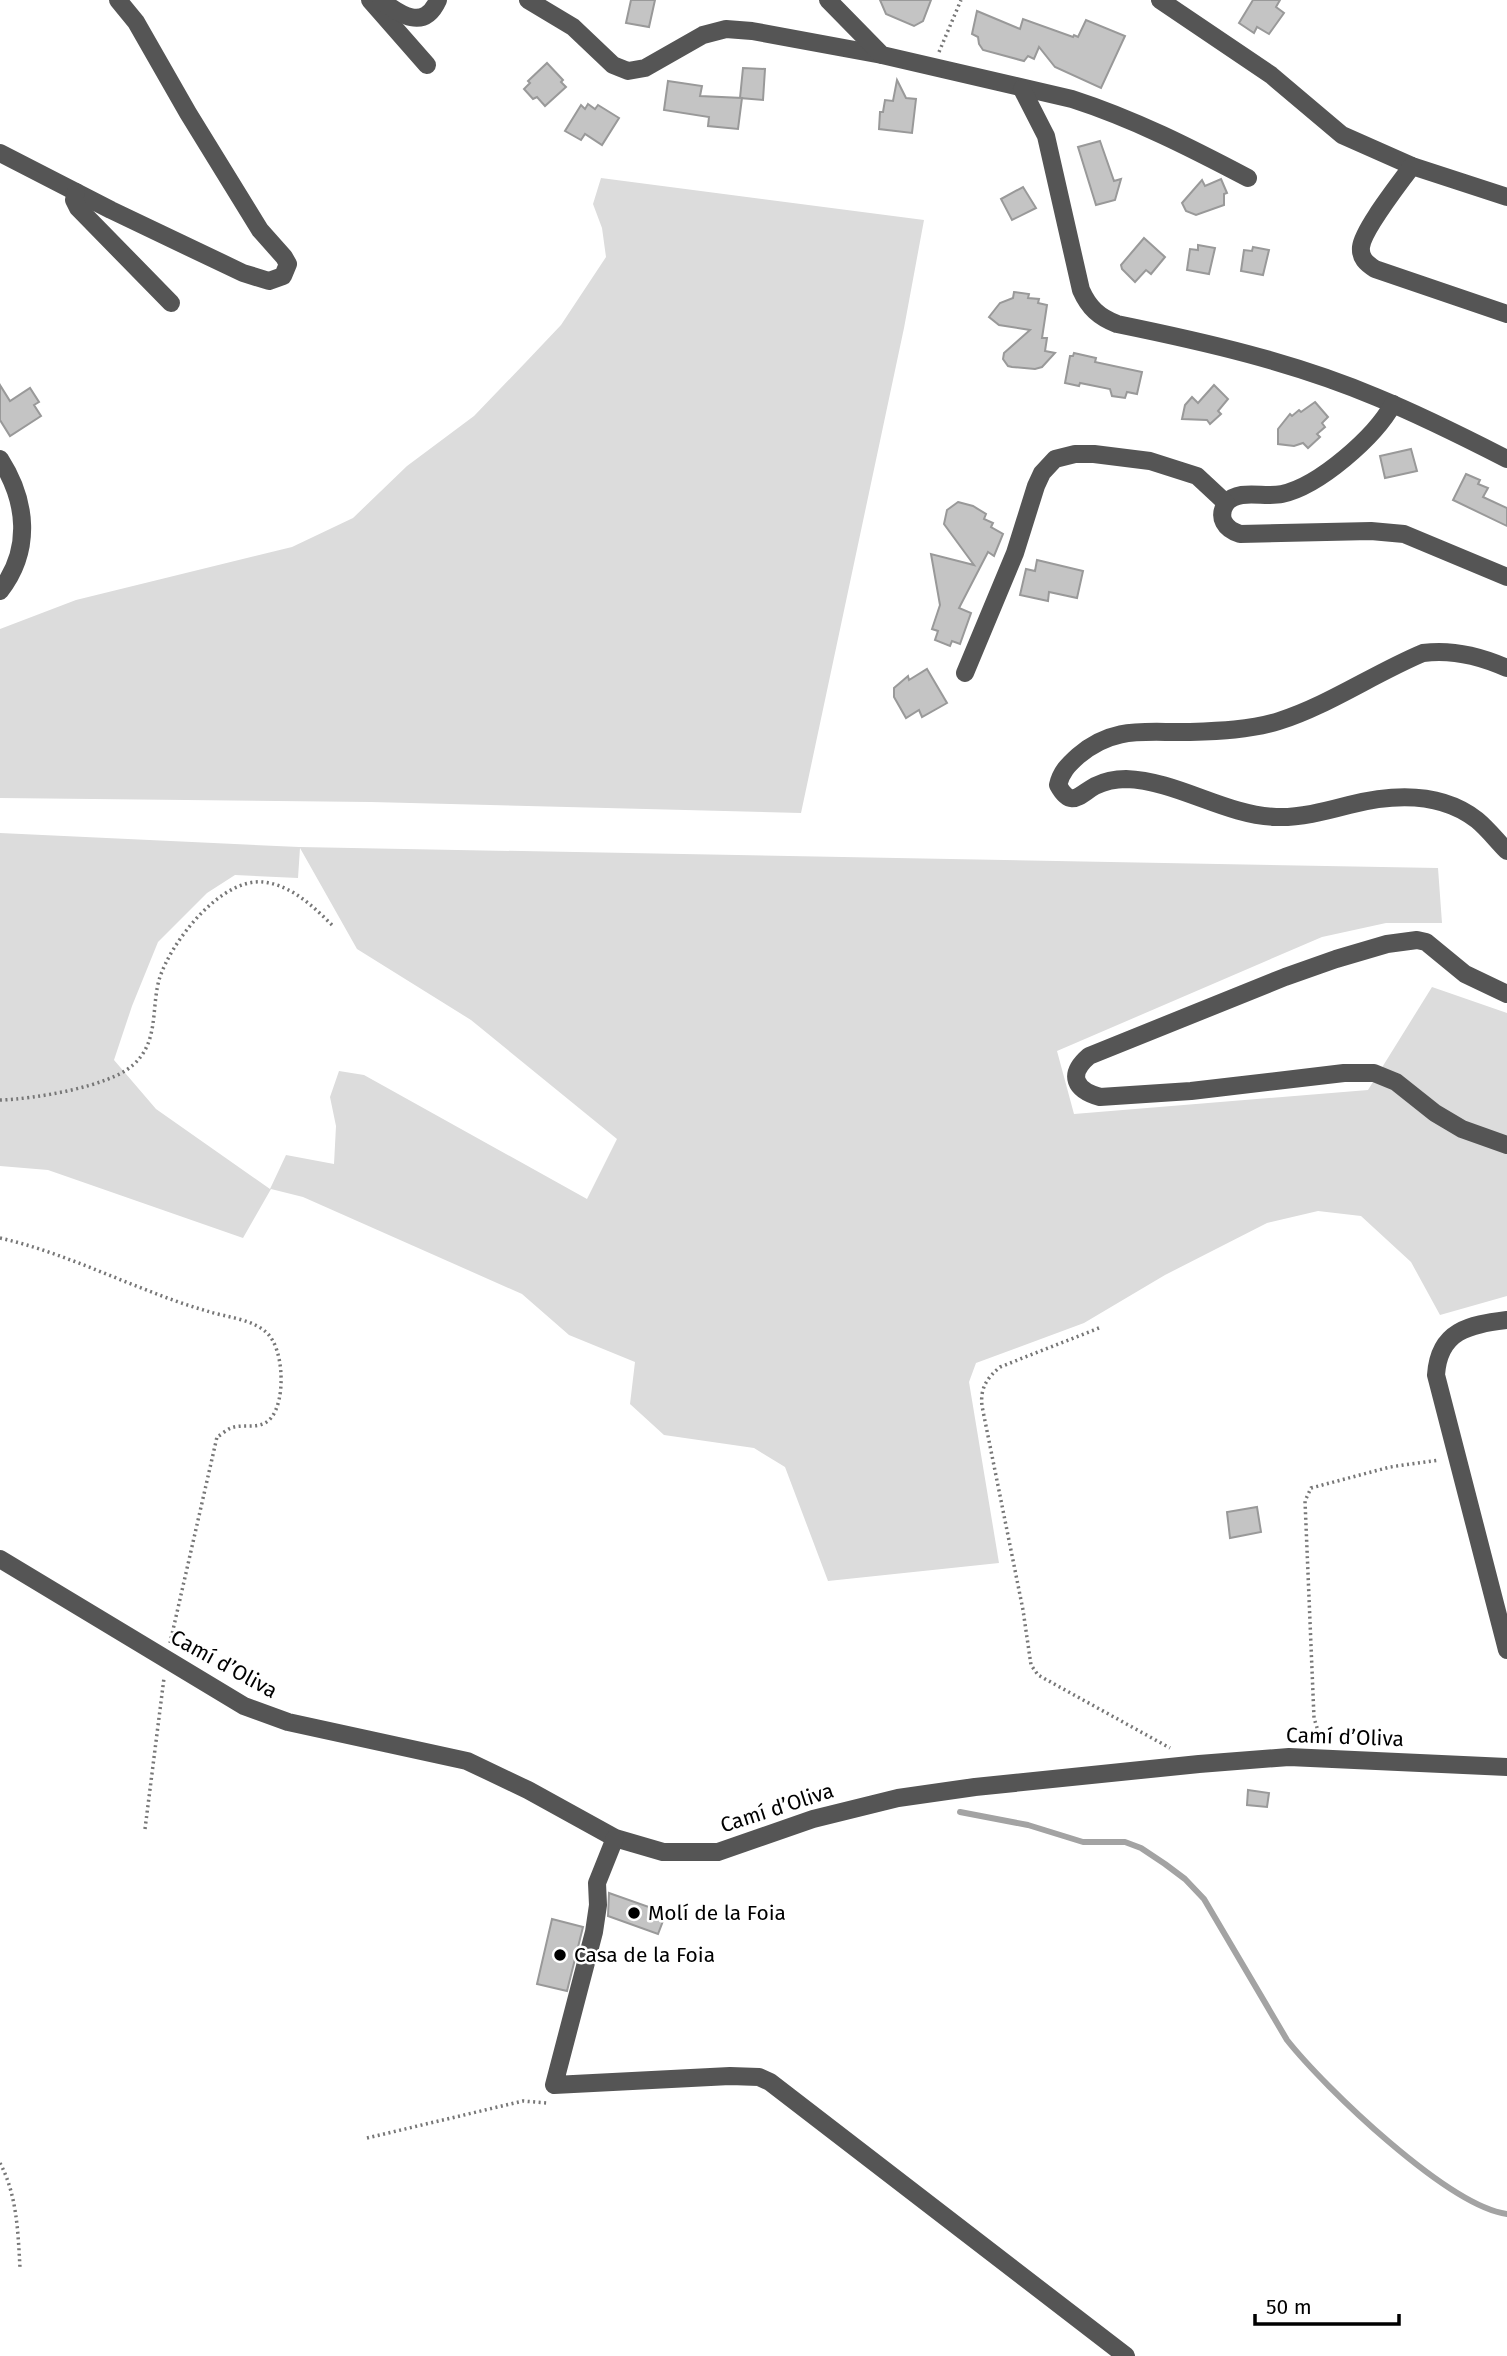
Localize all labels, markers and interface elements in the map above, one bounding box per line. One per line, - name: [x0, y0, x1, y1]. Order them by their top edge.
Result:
- street label: Camí d’Oliva: [166, 1624, 282, 1704]
- street label: Camí d’Oliva: [1286, 1722, 1404, 1752]
- street label: Camí d’Oliva: [717, 1777, 837, 1839]
- place label: Molí de la Foia: [648, 1900, 786, 1926]
- marker: Molí de la Foia: [626, 1905, 642, 1921]
- place label: Casa de la Foia: [574, 1942, 715, 1968]
- marker: Casa de la Foia: [552, 1947, 568, 1963]
- scale bar: [1255, 2282, 1398, 2326]
- text: 50 m: [1266, 2294, 1312, 2320]

